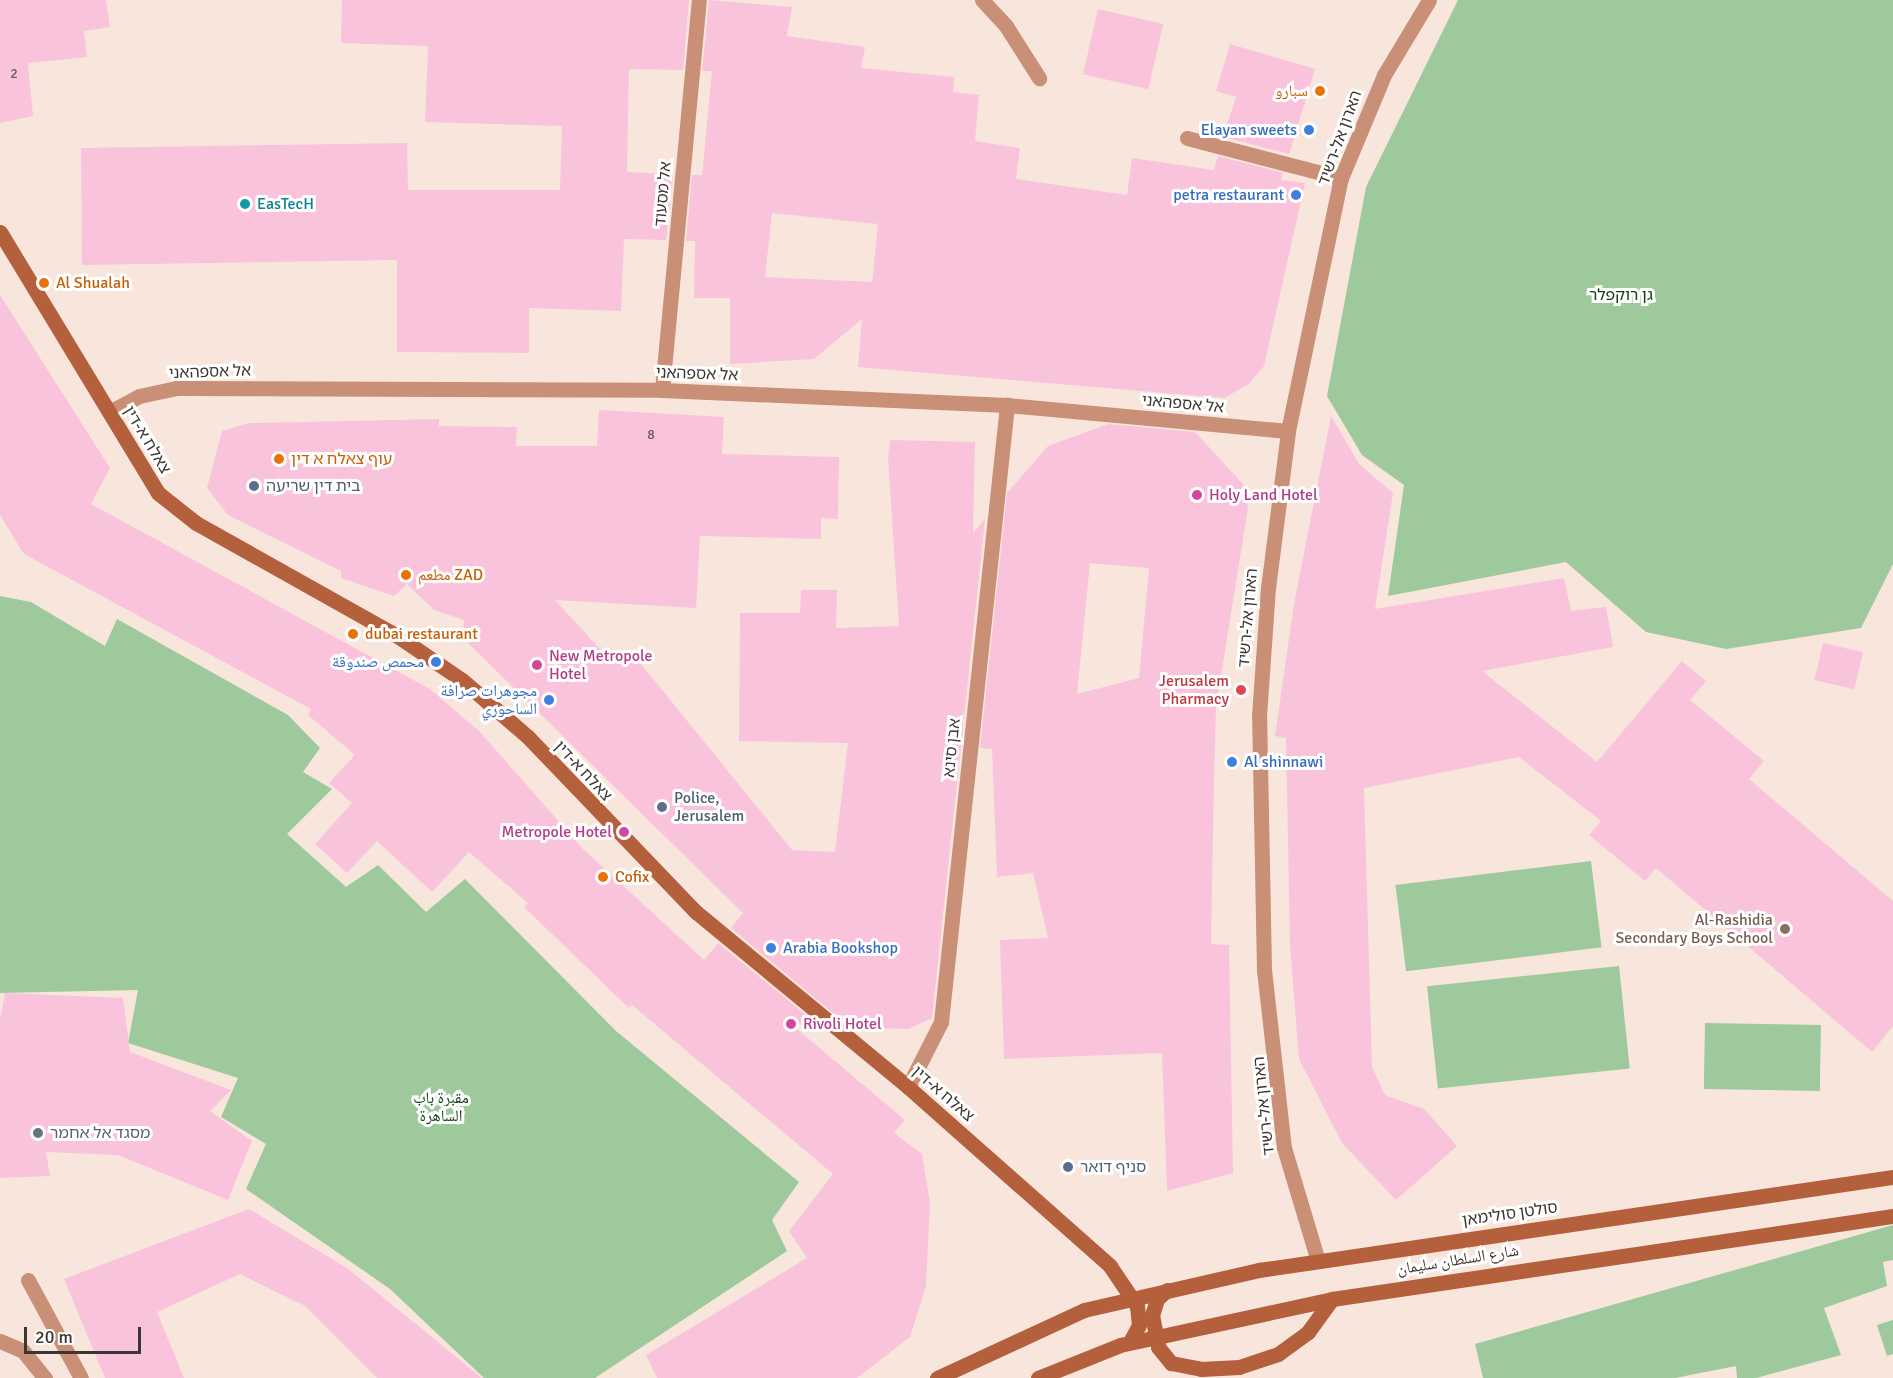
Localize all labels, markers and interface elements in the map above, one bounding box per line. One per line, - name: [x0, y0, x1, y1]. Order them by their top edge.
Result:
- house number: 2: [10, 66, 18, 82]
- place label: سبارو: [1275, 81, 1308, 101]
- marker: سبارو: [1313, 84, 1327, 98]
- street label: הארון אל-רשיד: [1314, 88, 1366, 188]
- place label: Elayan sweets: [1201, 120, 1297, 140]
- marker: Elayan sweets: [1302, 123, 1316, 137]
- street label: אל מסעוד: [651, 161, 675, 227]
- place label: petra restaurant: [1173, 185, 1284, 205]
- marker: petra restaurant: [1289, 188, 1303, 202]
- place label: EasTecH: [257, 194, 314, 214]
- marker: EasTecH: [238, 197, 252, 211]
- place label: Al Shualah: [56, 273, 130, 293]
- marker: Al Shualah: [37, 276, 51, 290]
- park label: גן רוקפלר: [1589, 285, 1653, 305]
- street label: אל אספהאני: [168, 361, 252, 383]
- street label: אל אספהאני: [655, 363, 739, 385]
- street label: אל אספהאני: [1141, 391, 1225, 417]
- street label: צאלח א-דין: [119, 403, 175, 477]
- house number: 8: [647, 427, 655, 443]
- place label: עוף צאלח א דין: [291, 449, 392, 469]
- marker: עוף צאלח א דין: [272, 452, 286, 466]
- place label: בית דין שריעה: [266, 476, 360, 496]
- marker: בית דין שריעה: [247, 479, 261, 493]
- place label: Holy Land Hotel: [1209, 485, 1318, 505]
- marker: Holy Land Hotel: [1190, 488, 1204, 502]
- place label: مطعم ZAD: [418, 565, 483, 585]
- marker: مطعم ZAD: [399, 568, 413, 582]
- street label: הארון אל-רשיד: [1234, 568, 1262, 668]
- place label: dubai restaurant: [365, 624, 478, 644]
- marker: dubai restaurant: [346, 627, 360, 641]
- place label: New Metropole Hotel: [549, 646, 653, 684]
- place label: محمص صندوقة: [332, 652, 424, 672]
- marker: محمص صندوقة: [429, 655, 443, 669]
- marker: New Metropole Hotel: [530, 658, 544, 672]
- place label: Jerusalem Pharmacy: [1159, 671, 1229, 709]
- place label: مجوهرات صرافة الساحوري: [440, 681, 537, 719]
- marker: Jerusalem Pharmacy: [1234, 683, 1248, 697]
- marker: مجوهرات صرافة الساحوري: [542, 693, 556, 707]
- street label: אבן סינא: [939, 718, 965, 778]
- street label: צאלח א-דין: [550, 737, 616, 805]
- place label: Al shinnawi: [1244, 752, 1323, 772]
- marker: Al shinnawi: [1225, 755, 1239, 769]
- place label: Police, Jerusalem: [674, 788, 744, 826]
- marker: Police, Jerusalem: [655, 800, 669, 814]
- place label: Metropole Hotel: [502, 822, 612, 842]
- marker: Metropole Hotel: [617, 825, 631, 839]
- place label: Cofix: [615, 867, 649, 887]
- marker: Cofix: [596, 870, 610, 884]
- place label: Al-Rashidia Secondary Boys School: [1615, 910, 1773, 948]
- marker: Al-Rashidia Secondary Boys School: [1778, 922, 1792, 936]
- place label: Arabia Bookshop: [783, 938, 898, 958]
- marker: Arabia Bookshop: [764, 941, 778, 955]
- place label: Rivoli Hotel: [803, 1014, 882, 1034]
- marker: Rivoli Hotel: [784, 1017, 798, 1031]
- street label: הארון אל-רשיד: [1249, 1056, 1279, 1156]
- street label: צאלח א-דין: [908, 1062, 978, 1126]
- park label: مقبرة باب الساهرة: [413, 1088, 469, 1126]
- place label: מסגד אל אחמר: [50, 1123, 150, 1143]
- marker: מסגד אל אחמר: [31, 1126, 45, 1140]
- place label: סניף דואר: [1080, 1157, 1146, 1177]
- marker: סניף דואר: [1061, 1160, 1075, 1174]
- street label: סולטן סולימאן: [1461, 1198, 1559, 1230]
- street label: شارع السلطان سليمان: [1396, 1241, 1520, 1279]
- scale bar: [27, 1315, 144, 1353]
- text: 20 m: [35, 1326, 73, 1348]

